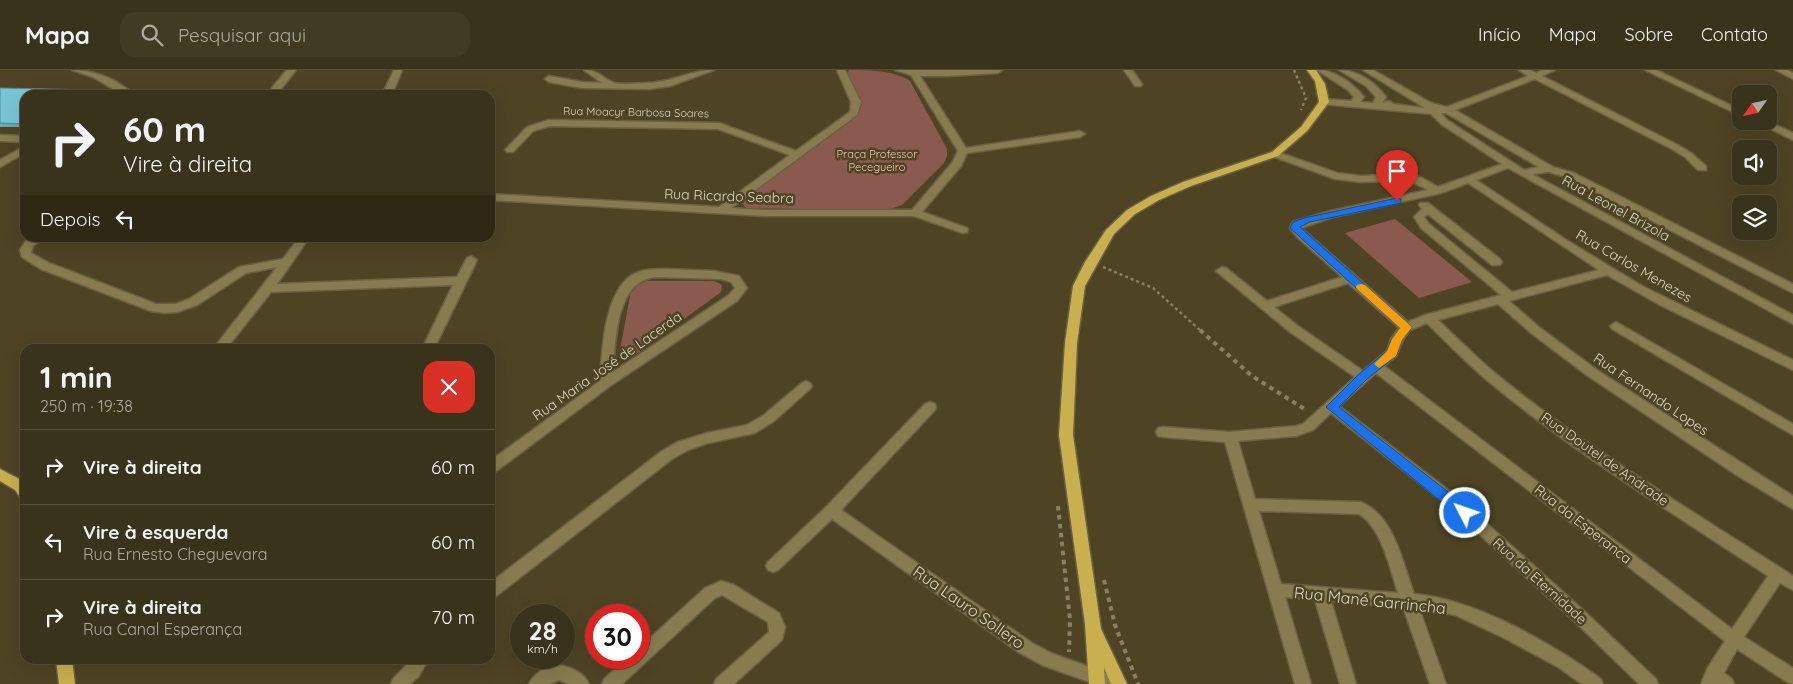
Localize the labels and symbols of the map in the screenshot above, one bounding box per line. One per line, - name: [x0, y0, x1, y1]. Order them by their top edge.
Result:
- north arrow: [1732, 85, 1778, 130]
- street label: Rua Moacyr Barbosa Soares: [563, 104, 709, 120]
- park label: Praça Professor Pecegueiro: [837, 147, 918, 174]
- pin: [1376, 150, 1418, 201]
- street label: Rua Leonel Brizola: [1559, 171, 1673, 245]
- street label: Rua Ricardo Seabra: [664, 185, 794, 207]
- street label: Rua Carlos Menezes: [1573, 225, 1695, 307]
- street label: Rua Maria José de Lacerda: [529, 307, 685, 425]
- street label: Rua Fernando Lopes: [1590, 349, 1712, 439]
- street label: Rua Doutel de Andrade: [1538, 408, 1672, 510]
- street label: Rua da Esperanca: [1531, 480, 1635, 568]
- position arrow: [1438, 486, 1490, 538]
- street label: Rua da Eternidade: [1489, 534, 1591, 628]
- street label: Rua Lauro Sollero: [910, 561, 1028, 653]
- street label: Rua Mané Garrincha: [1293, 582, 1447, 618]
- speed limit sign: 30: [585, 604, 650, 669]

